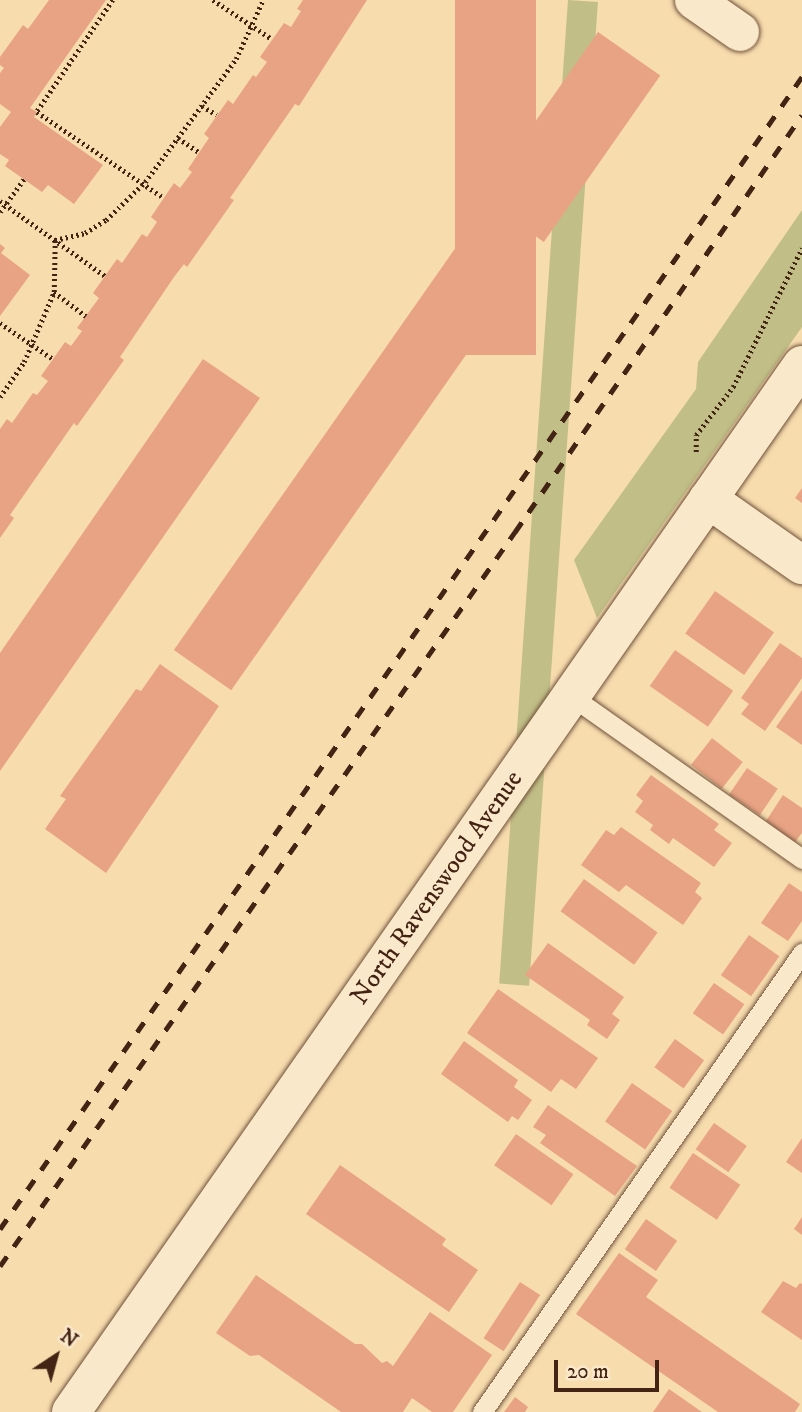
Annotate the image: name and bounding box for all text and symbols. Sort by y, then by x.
street label: North Ravenswood Avenue [344,765,530,1011]
north arrow [21,1321,91,1391]
text: N [56,1325,82,1352]
scale bar [557,1346,662,1390]
text: 20 m [567,1359,609,1385]

